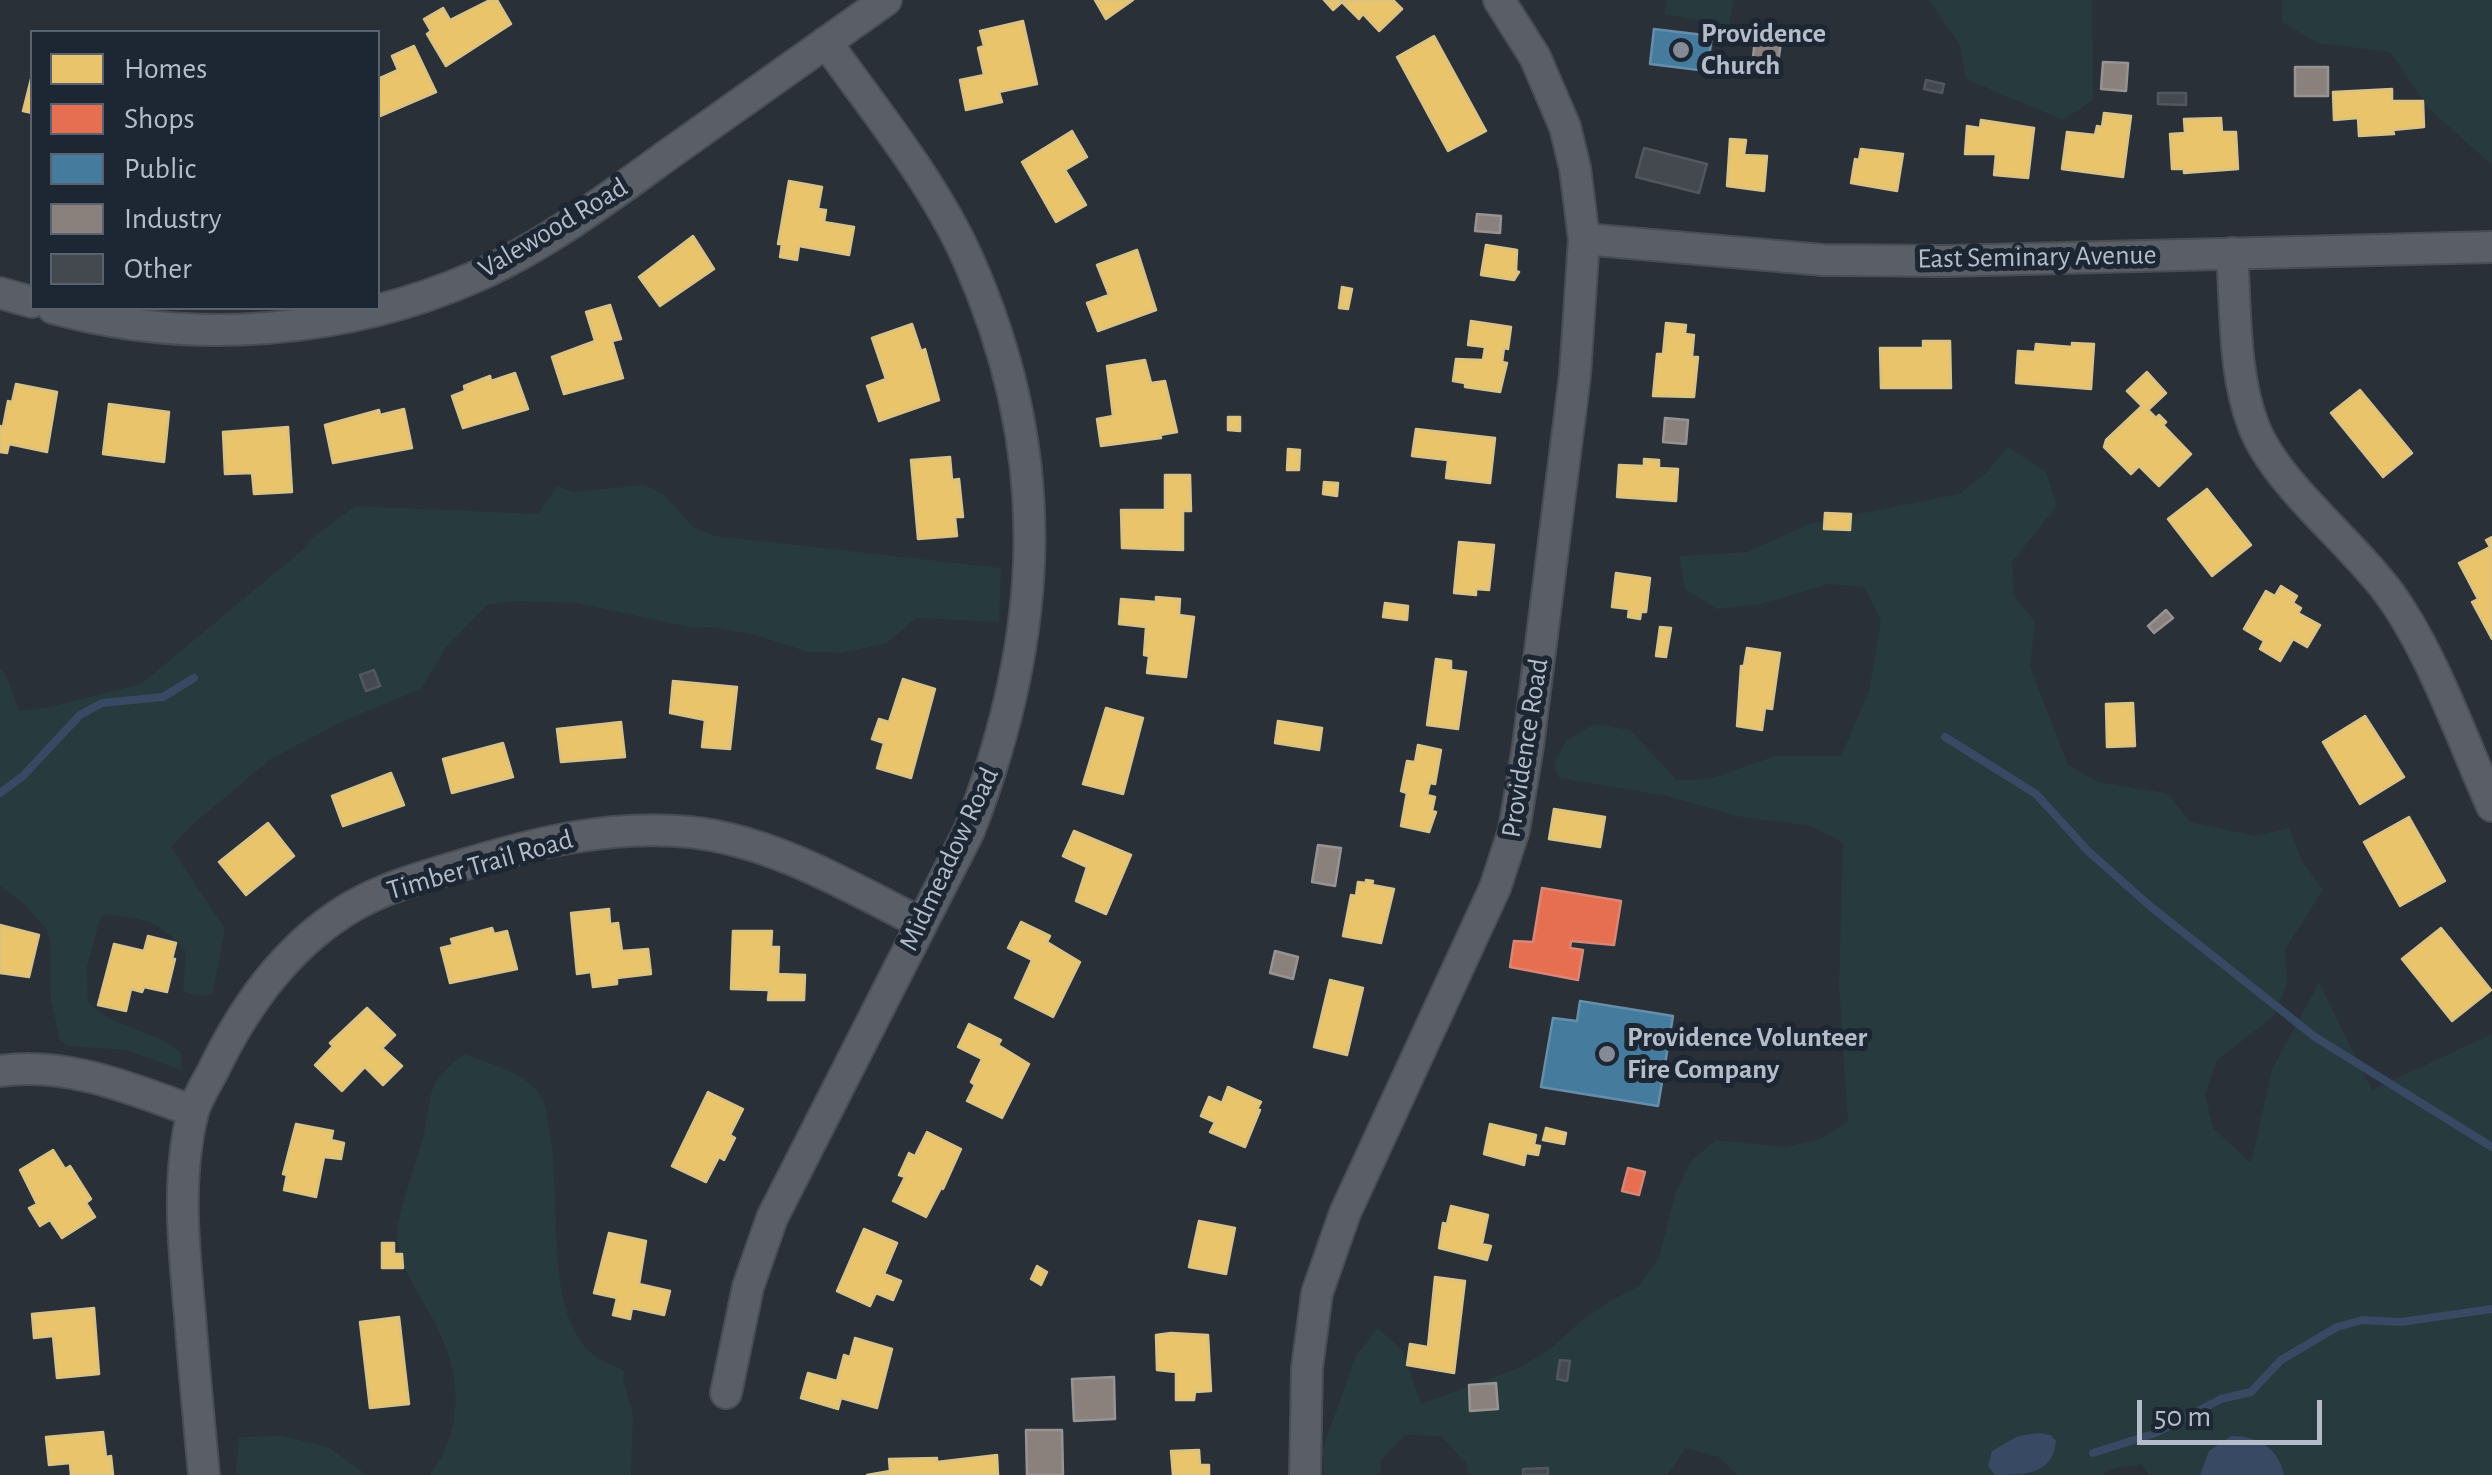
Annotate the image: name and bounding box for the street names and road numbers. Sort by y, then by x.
street label: Valewood Road [472,170,634,286]
street label: East Seminary Avenue [1917,238,2157,276]
street label: Providence Road [1494,656,1556,840]
street label: Midmeadow Road [892,762,1006,956]
street label: Timber Trail Road [383,822,577,908]

